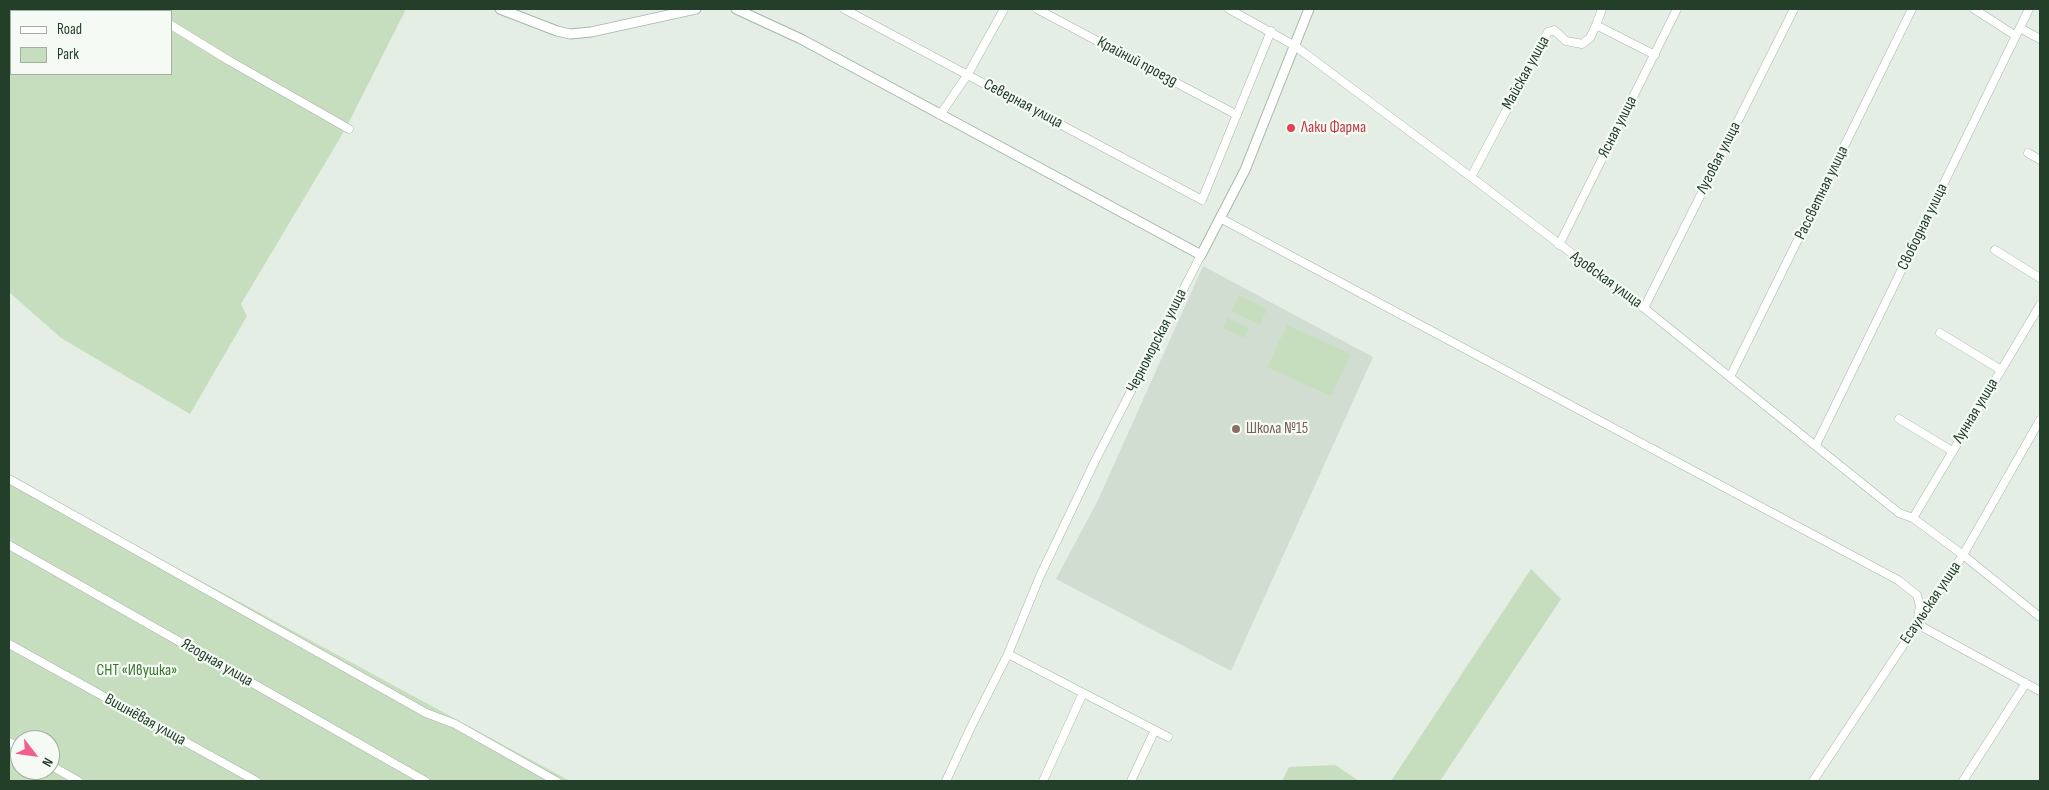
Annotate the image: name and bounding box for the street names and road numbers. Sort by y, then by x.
street label: Крайний проезд [1094,33,1180,91]
street label: Майская улица [1498,33,1554,113]
street label: Северная улица [980,75,1066,133]
street label: Ясная улица [1594,93,1642,161]
street label: Луговая улица [1693,119,1745,197]
street label: Рассветная улица [1791,143,1853,243]
street label: Свободная улица [1894,181,1952,273]
street label: Азовская улица [1566,247,1646,313]
street label: Черноморская улица [1123,286,1191,396]
street label: Лунная улица [1949,375,2003,447]
street label: Есаульская улица [1896,558,1966,648]
street label: Ягодная улица [178,635,256,691]
street label: Вишнёвая улица [101,690,189,750]

